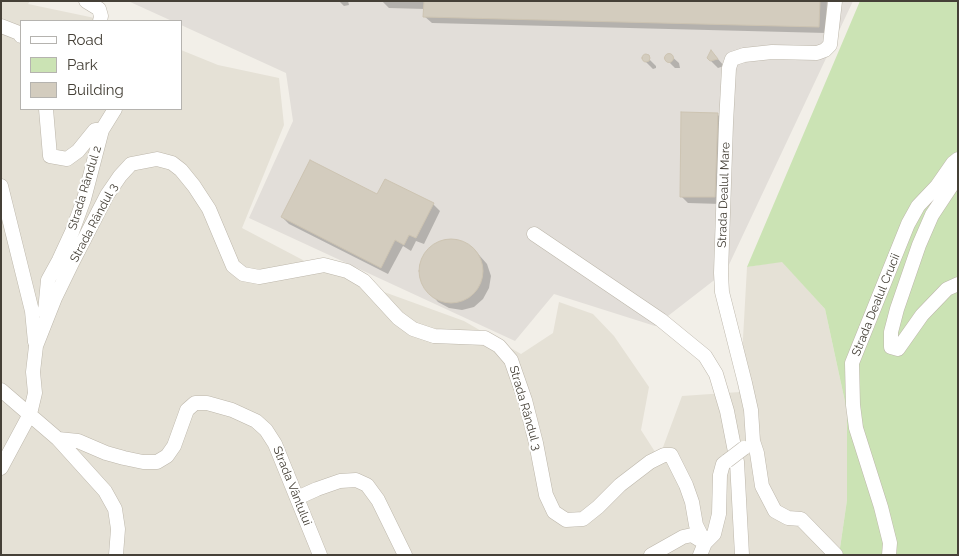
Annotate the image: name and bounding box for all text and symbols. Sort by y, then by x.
legend [20,20,182,110]
text: Road [67,31,103,49]
text: Park [67,56,98,74]
text: Building [67,81,124,99]
street label: Strada Dealul Mare [715,142,733,248]
street label: Strada Rândul 2 [65,144,105,232]
street label: Strada Rândul 3 [67,181,121,265]
street label: Strada Dealul Crucii [849,252,903,358]
street label: Strada Rândul 3 [506,364,544,452]
street label: Strada Vântului [270,444,314,528]

